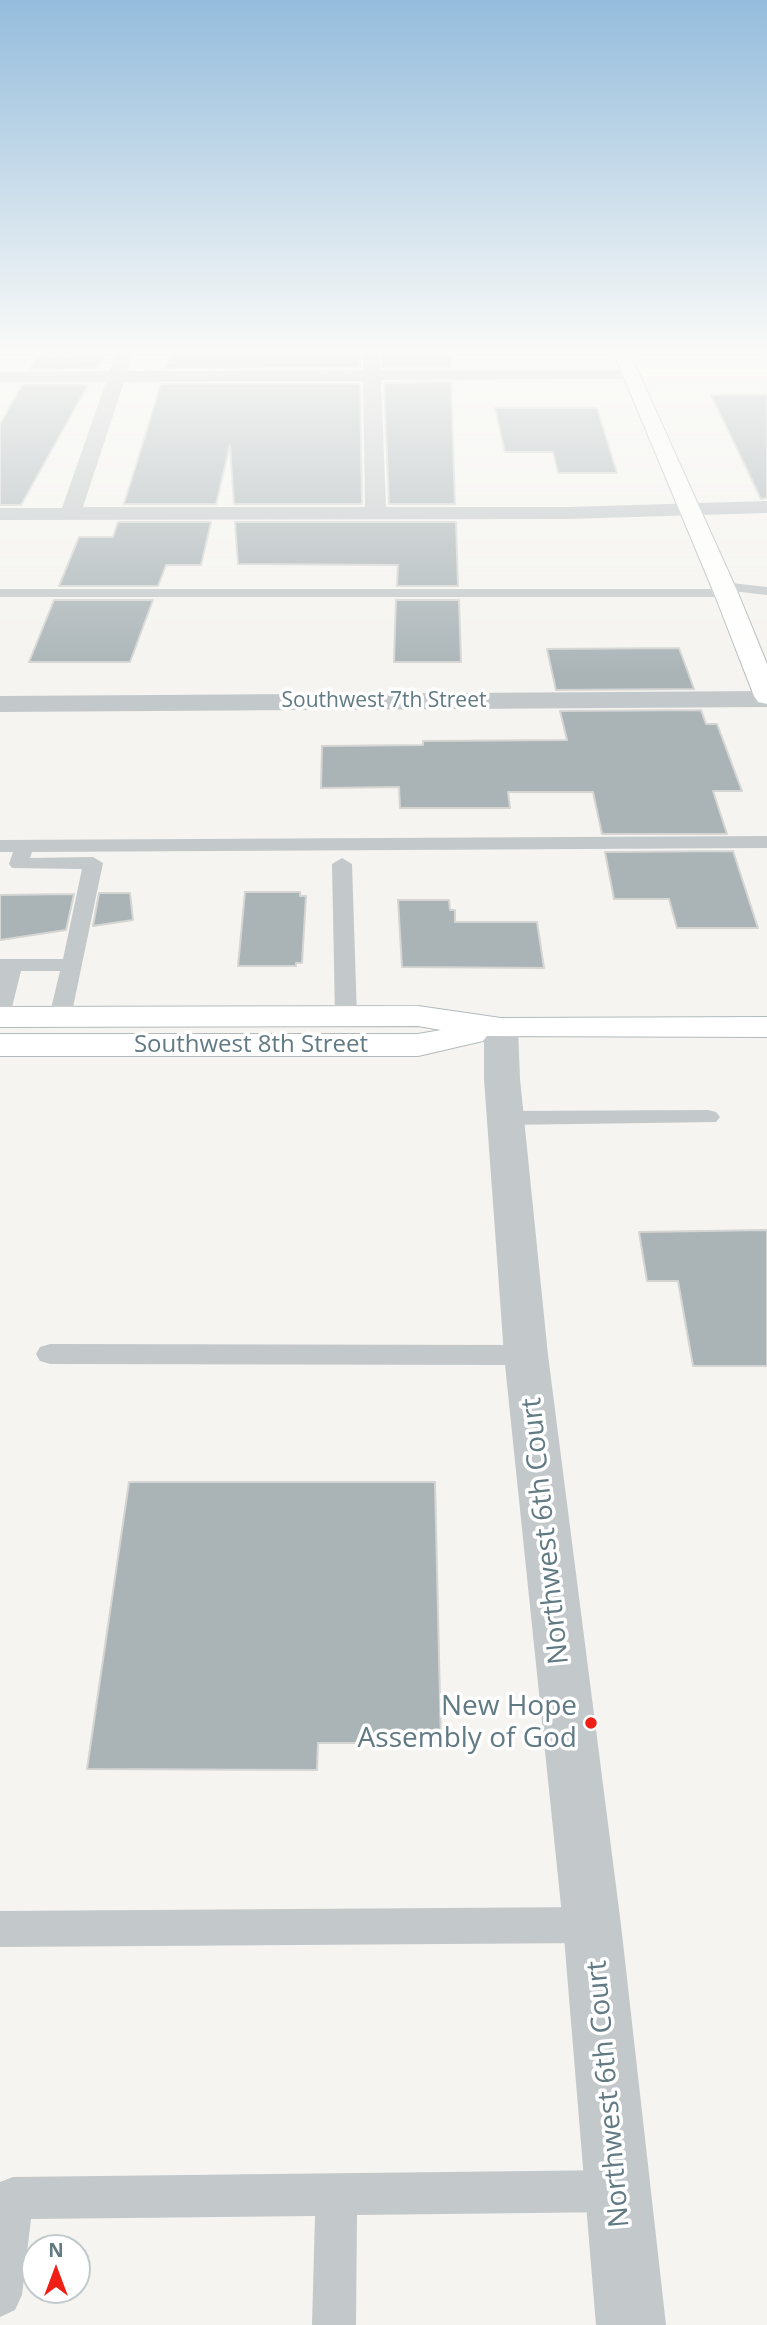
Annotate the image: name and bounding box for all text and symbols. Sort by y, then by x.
street label: Southwest 7th Street [282,688,486,714]
street label: Southwest 8th Street [134,1031,368,1059]
street label: Northwest 6th Court [515,1396,577,1666]
place label: New Hope Assembly of God [358,1690,577,1756]
marker: New Hope Assembly of God [583,1715,599,1731]
street label: Northwest 6th Court [581,1959,637,2229]
north arrow [21,2234,91,2304]
text: N [48,2237,64,2263]

